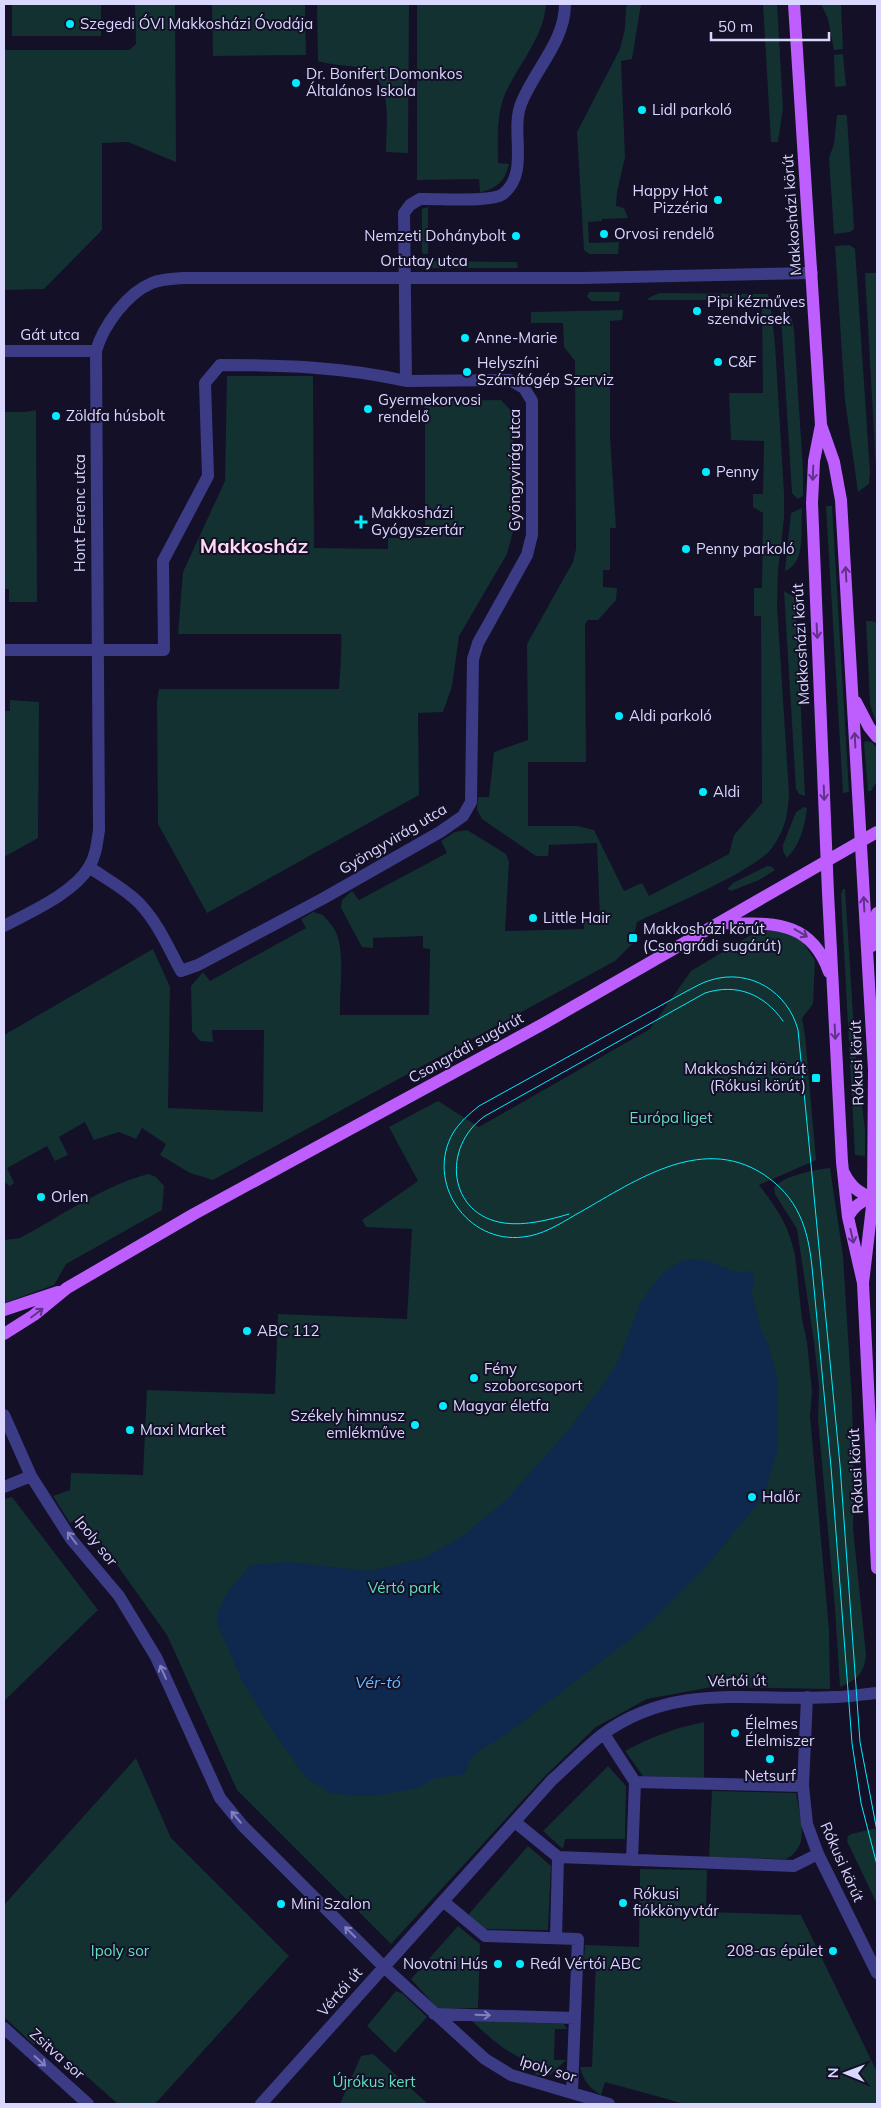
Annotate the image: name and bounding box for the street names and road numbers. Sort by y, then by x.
street label: Makkosházi körút [778,154,805,276]
street label: Ortutay utca [380,251,468,270]
street label: Gát utca [20,325,80,344]
street label: Gyöngyvirág utca [505,409,524,531]
street label: Hont Ferenc utca [70,454,89,572]
street label: Makkosházi körút [788,583,813,705]
street label: Gyöngyvirág utca [335,799,450,878]
street label: Csongrádi sugárút [405,1008,527,1087]
street label: Rókusi körút [846,1020,867,1106]
street label: Rókusi körút [844,1428,867,1514]
street label: Ipoly sor [71,1512,122,1570]
street label: Vértói út [707,1670,767,1691]
street label: Rókusi körút [816,1819,869,1905]
street label: Vértói út [313,1963,366,2020]
street label: Zsitva sor [26,2024,89,2084]
street label: Ipoly sor [517,2051,579,2086]

